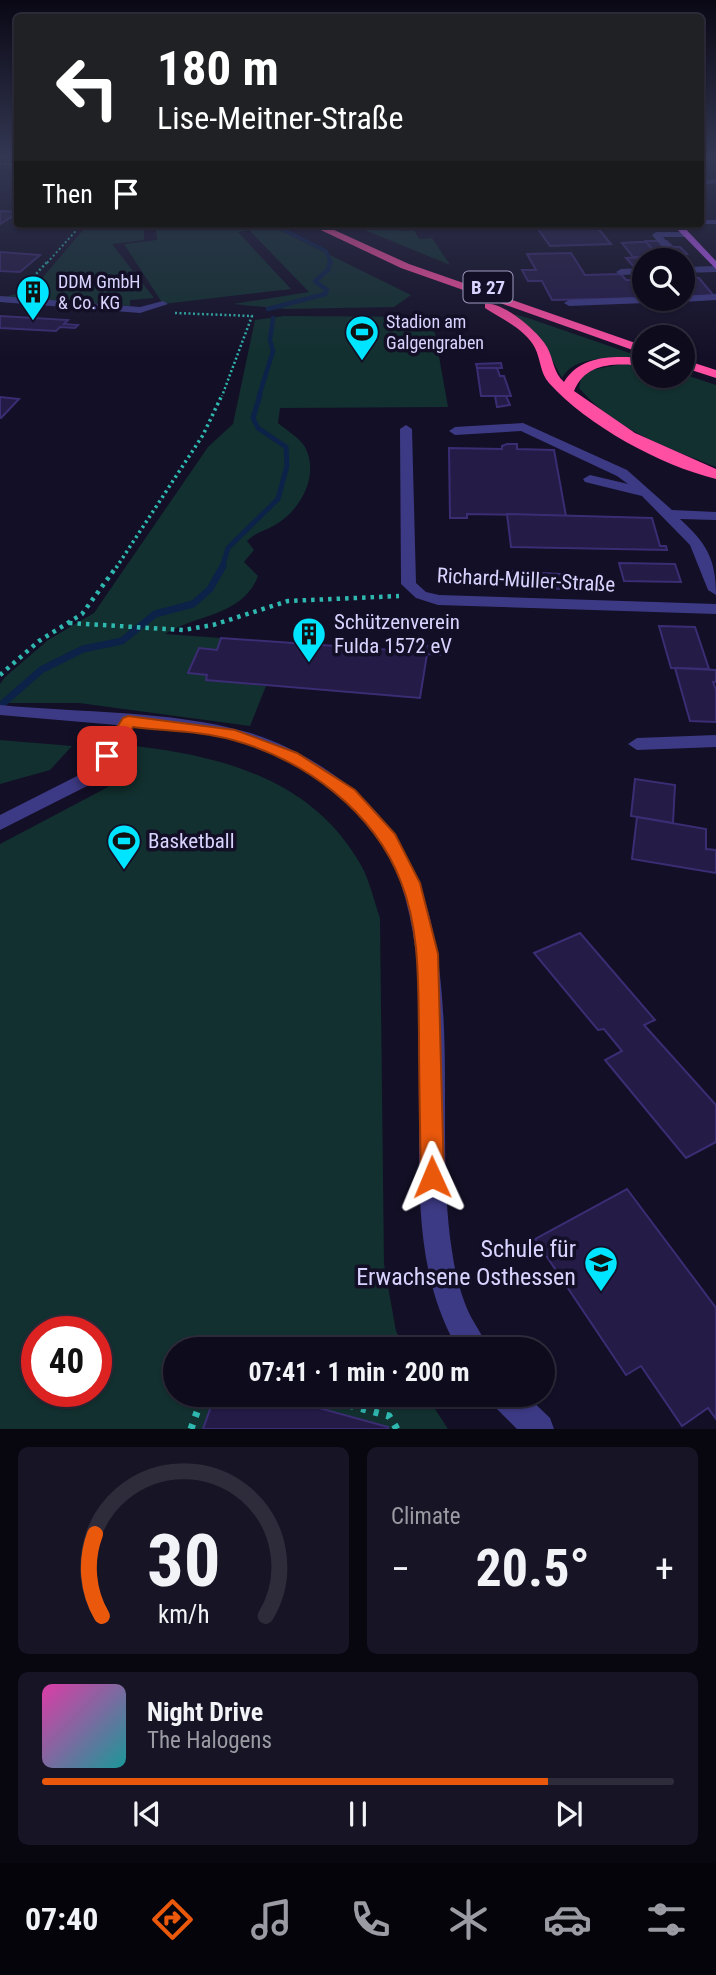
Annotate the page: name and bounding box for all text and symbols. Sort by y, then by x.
text: 180 m [157,40,279,97]
icon: left [42,42,133,133]
text: Lise-Meitner-Straße [157,99,403,137]
icon: arrive [107,175,145,213]
text: Then [42,179,93,209]
map controls [632,248,695,388]
button: search [632,248,695,311]
place label: DDM GmbH & Co. KG [58,271,141,313]
road number: B 27 [463,272,512,302]
building icon: DDM GmbH & Co. KG [14,273,52,322]
place label: Stadion am Galgengraben [386,311,484,353]
sports icon: Stadion am Galgengraben [343,313,381,362]
button: layers [632,325,695,388]
street label: Richard-Müller-Straße [436,563,616,597]
place label: Schützenverein Fulda 1572 eV [334,610,460,658]
building icon: Schützenverein Fulda 1572 eV [290,615,328,664]
pin [77,726,137,786]
icon: arrive [88,737,126,775]
sports icon: Basketball [105,822,143,871]
place label: Basketball [148,829,234,853]
position arrow [395,1140,469,1214]
place label: Schule für Erwachsene Osthessen [356,1235,576,1291]
school or university icon: Schule für Erwachsene Osthessen [582,1244,620,1293]
speed limit sign: 40 [21,1316,112,1407]
text: 07:41 · 1 min · 200 m [249,1357,469,1387]
text: Climate [391,1503,461,1530]
text: 30 [147,1519,220,1605]
text: 20.5° [475,1538,590,1599]
text: − [391,1547,410,1591]
text: + [655,1547,674,1591]
text: km/h [158,1600,209,1629]
text: Night Drive [147,1697,263,1727]
text: The Halogens [147,1727,272,1754]
icon: previous [128,1795,166,1833]
icon: pause [339,1795,377,1833]
icon: next [550,1795,588,1833]
icon: directions [148,1895,197,1944]
icon: music [247,1895,296,1944]
icon: phone [346,1895,395,1944]
icon: climate [444,1895,493,1944]
icon: car [543,1895,592,1944]
icon: filters [642,1895,691,1944]
text: 07:40 [25,1900,98,1938]

